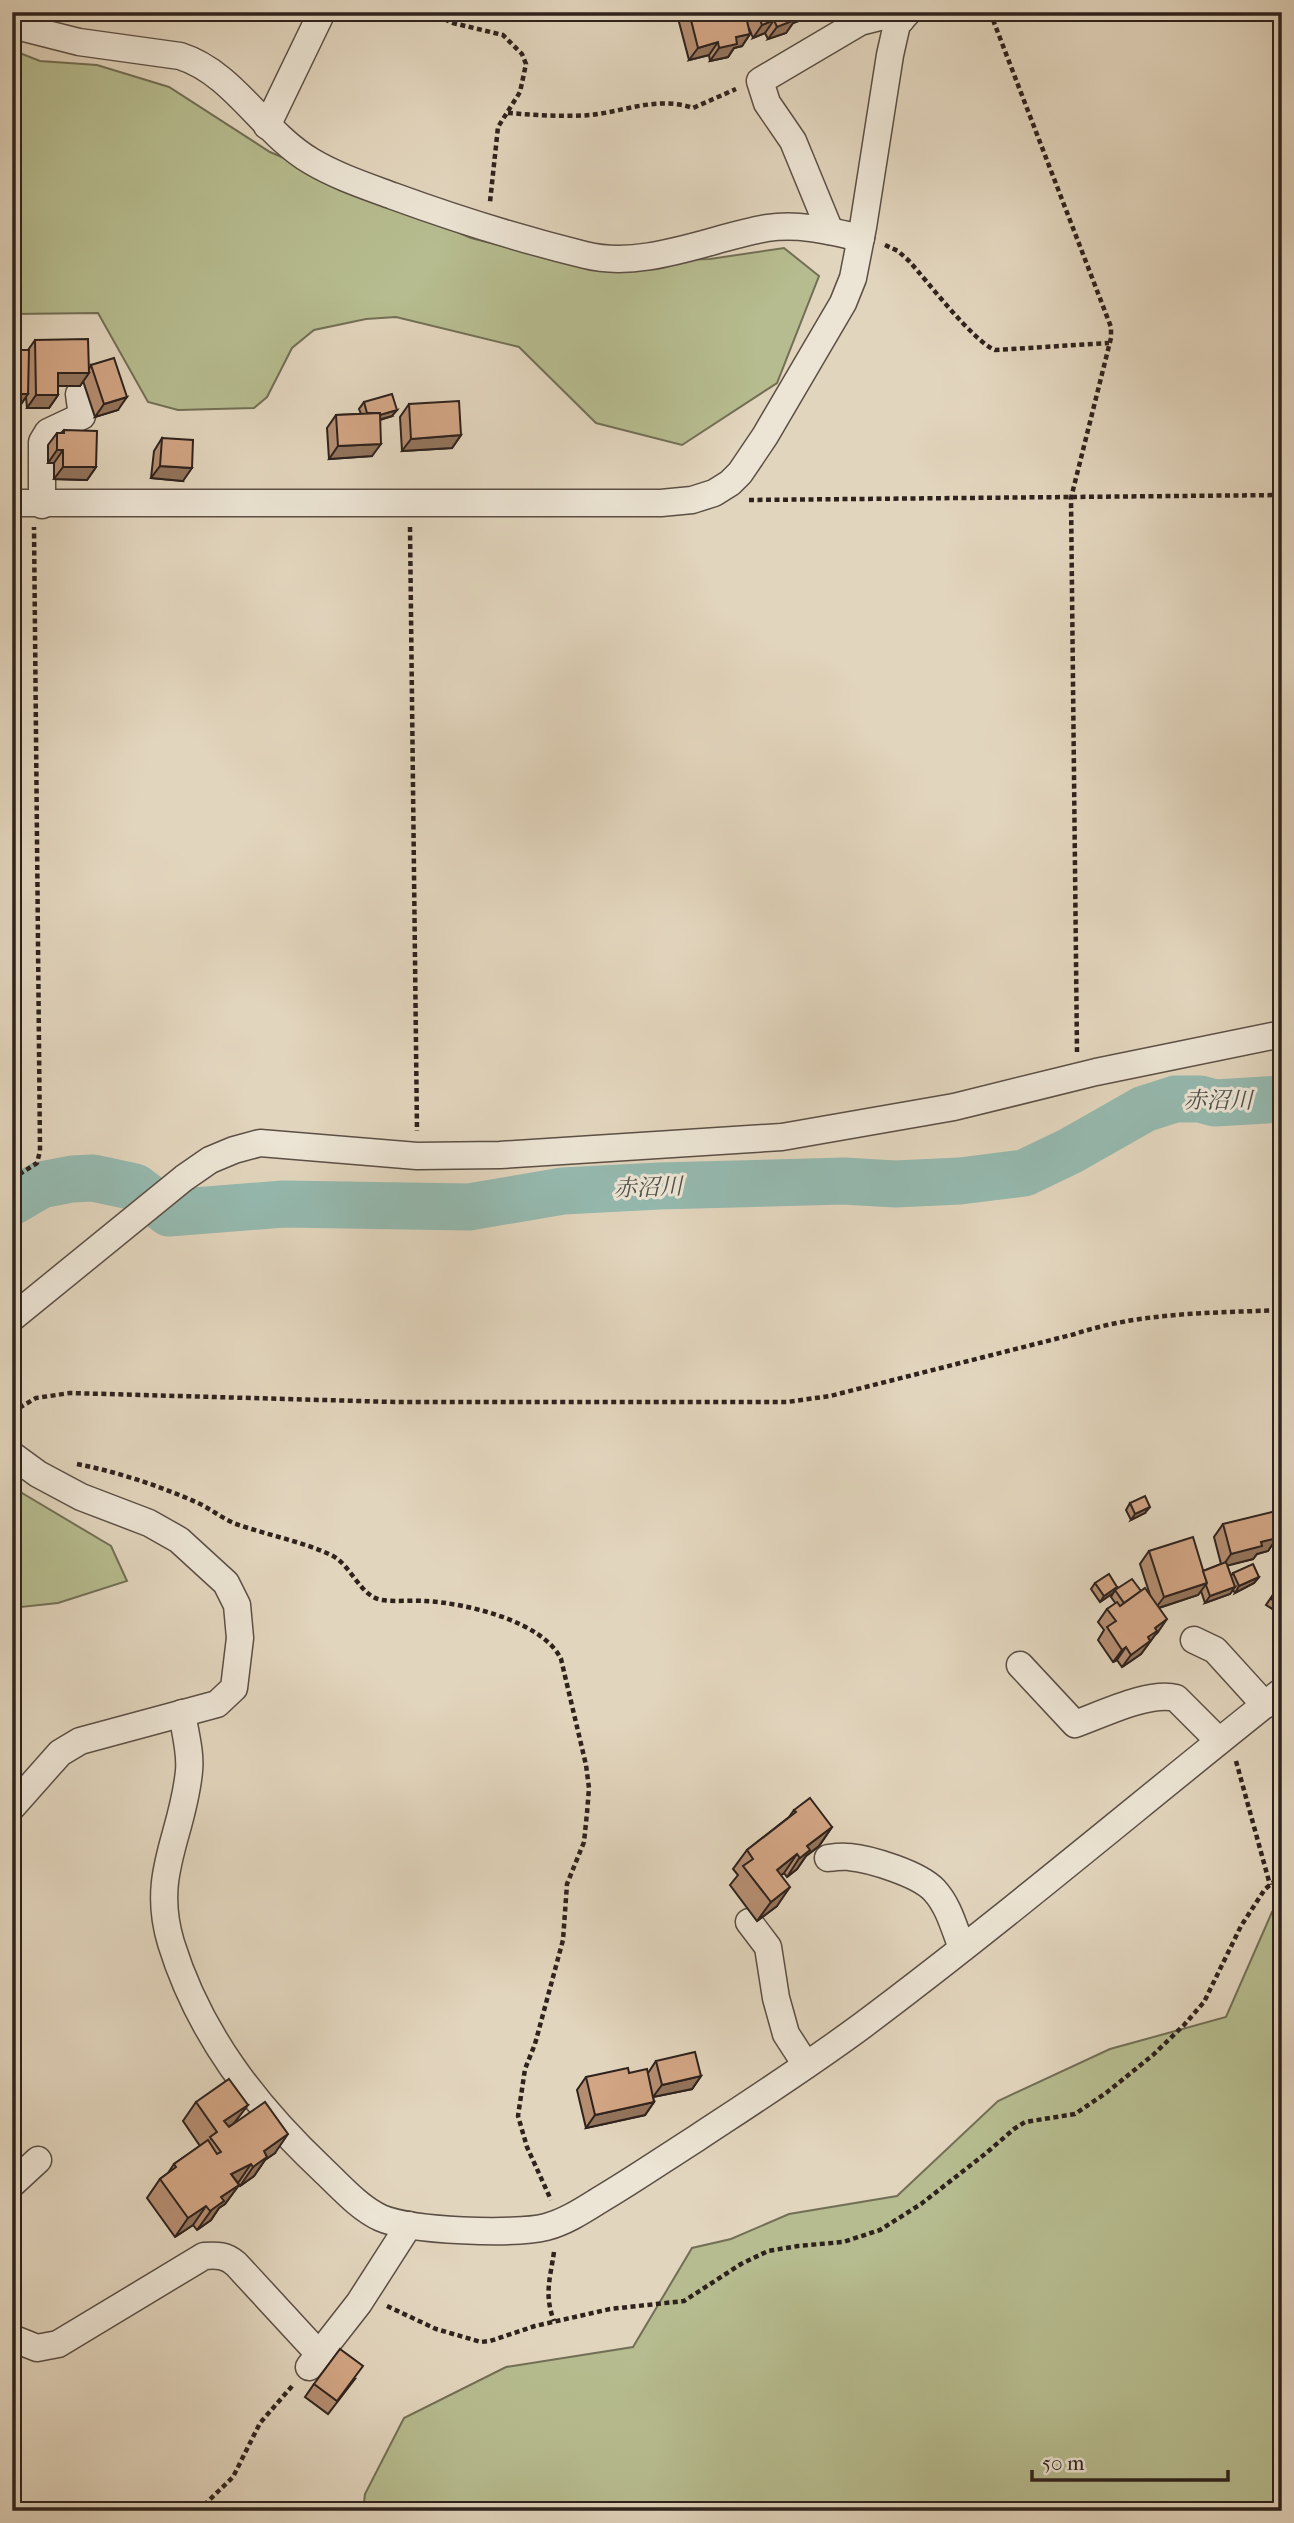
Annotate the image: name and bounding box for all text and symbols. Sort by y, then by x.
water label: 赤沼川 [1184,1087,1256,1114]
water label: 赤沼川 [613,1173,686,1202]
scale bar [1032,2439,1228,2483]
text: 50 m [1042,2451,1085,2475]

